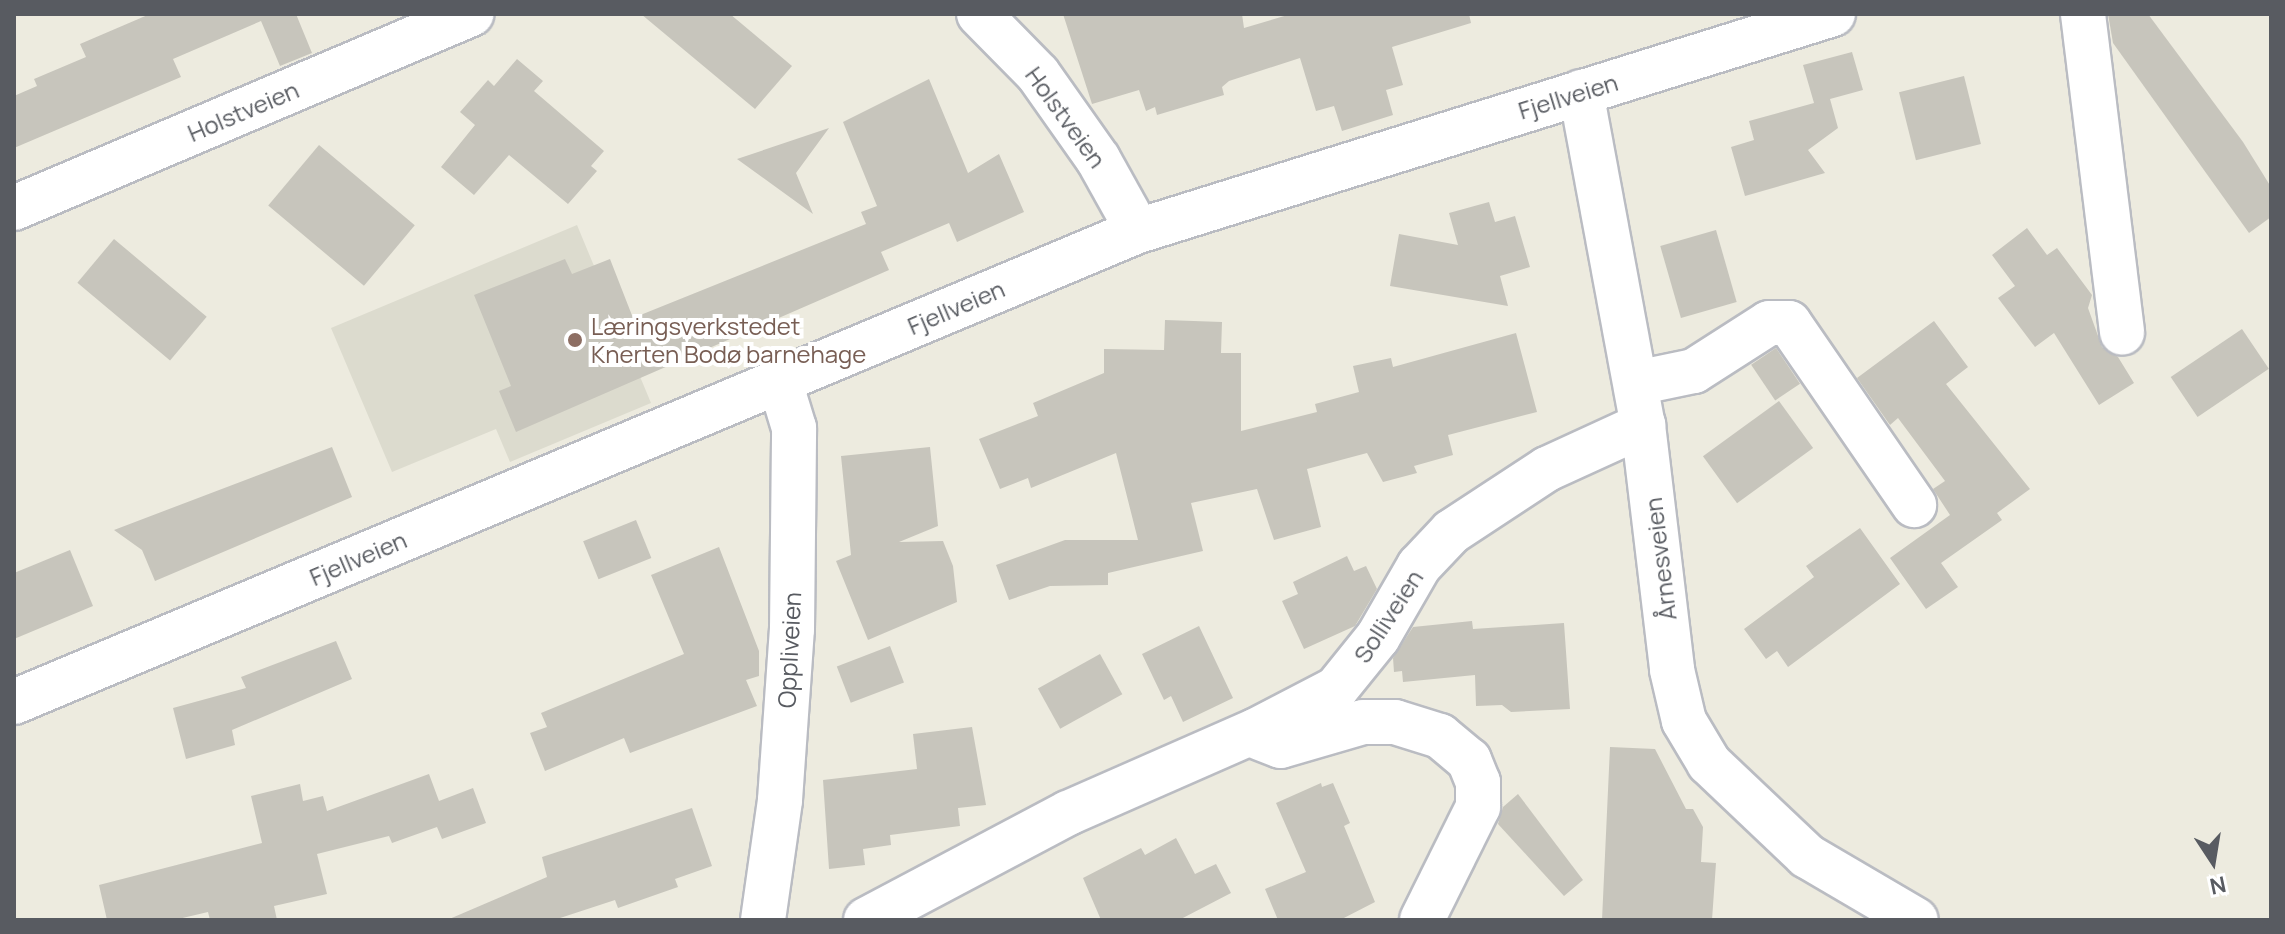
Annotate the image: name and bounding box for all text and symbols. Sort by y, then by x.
street label: Holstveien [1020,61,1112,173]
street label: Fjellveien [1515,67,1621,125]
street label: Holstveien [183,75,303,147]
street label: Fjellveien [903,274,1009,340]
place label: Læringsverkstedet Knerten Bodø barnehage [591,312,866,368]
marker: Læringsverkstedet Knerten Bodø barnehage [566,331,584,349]
street label: Årnesveien [1638,496,1682,622]
street label: Fjellveien [305,525,411,591]
street label: Solliveien [1347,564,1429,668]
street label: Oppliveien [772,591,806,709]
north arrow [2173,822,2253,902]
text: N [2207,869,2229,902]

